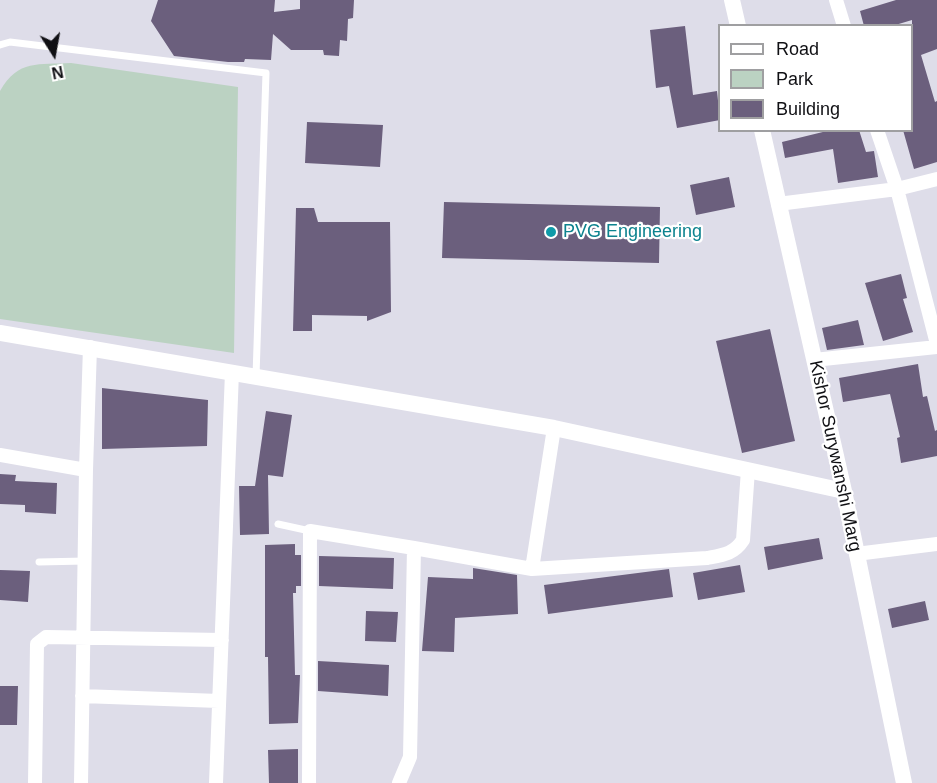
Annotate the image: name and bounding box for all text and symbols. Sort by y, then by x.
north arrow [24,24,84,84]
legend [718,24,913,132]
text: Road [776,39,819,59]
text: N [50,63,65,82]
text: Park [776,69,813,89]
text: Building [776,99,840,119]
place label: PVG Engineering [563,221,702,243]
marker: PVG Engineering [544,225,558,239]
street label: Kishor Surywanshi Marg [804,358,866,554]

